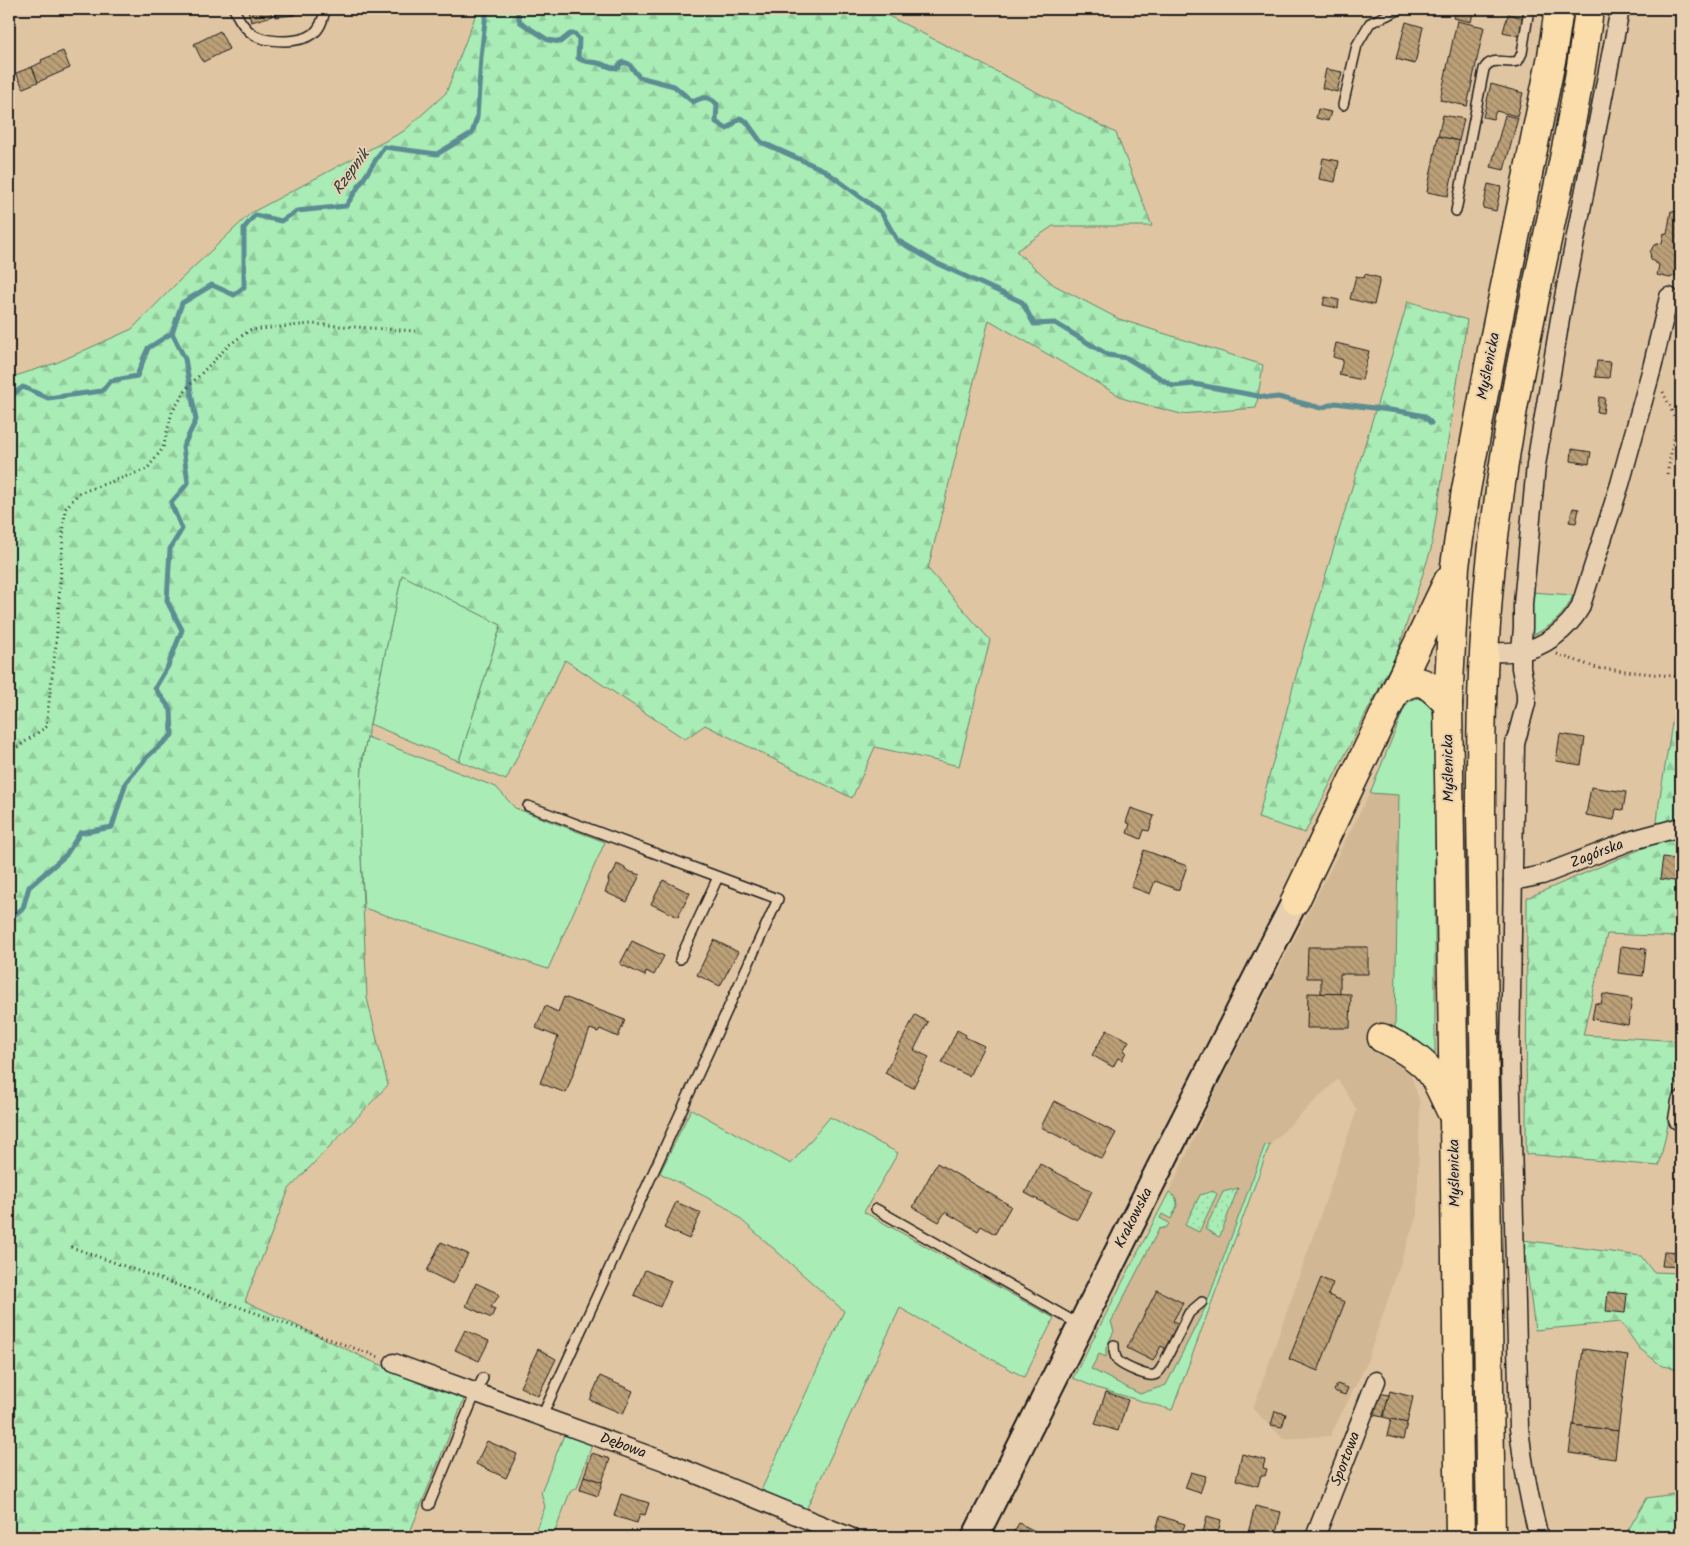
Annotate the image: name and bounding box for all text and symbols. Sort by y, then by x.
water label: Rzepnik [326,142,378,200]
street label: Myślenicka [1471,330,1507,402]
street label: Myślenicka [1436,734,1462,802]
street label: Zagórska [1567,833,1627,875]
street label: Myślenicka [1442,1139,1468,1207]
street label: Krakowska [1108,1183,1160,1253]
street label: Dębowa [596,1427,650,1465]
street label: Sportowa [1325,1428,1367,1490]

